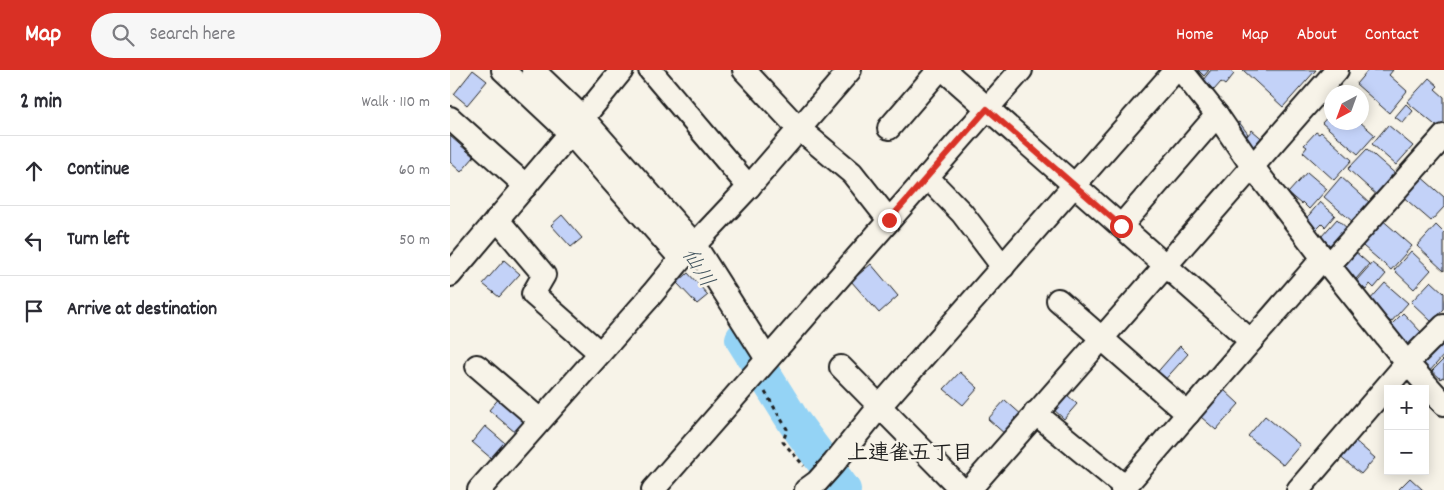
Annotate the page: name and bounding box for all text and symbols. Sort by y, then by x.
search box [91,13,441,58]
text: Map [25,18,61,52]
icon: search [109,21,137,49]
text: Search here [149,22,235,49]
text: Home [1176,23,1213,48]
text: Map [1241,23,1269,48]
text: About [1297,23,1337,48]
text: Contact [1365,23,1419,48]
north arrow [1324,85,1369,130]
text: 2 min [20,88,62,118]
text: Walk · 110 m [362,91,430,114]
icon: ahead [20,157,48,185]
text: Continue [67,157,129,184]
text: 60 m [399,159,430,182]
route end [878,209,901,232]
route start [1110,215,1133,238]
icon: left [20,227,48,255]
text: Turn left [67,227,130,254]
text: 50 m [399,229,430,252]
water label: 仙川 [673,243,720,294]
icon: arrive [20,297,48,325]
text: Arrive at destination [67,297,217,324]
map controls [1384,385,1429,475]
button: + [1384,385,1429,430]
button: − [1384,430,1429,475]
district label: 上連雀五丁目 [847,440,973,470]

